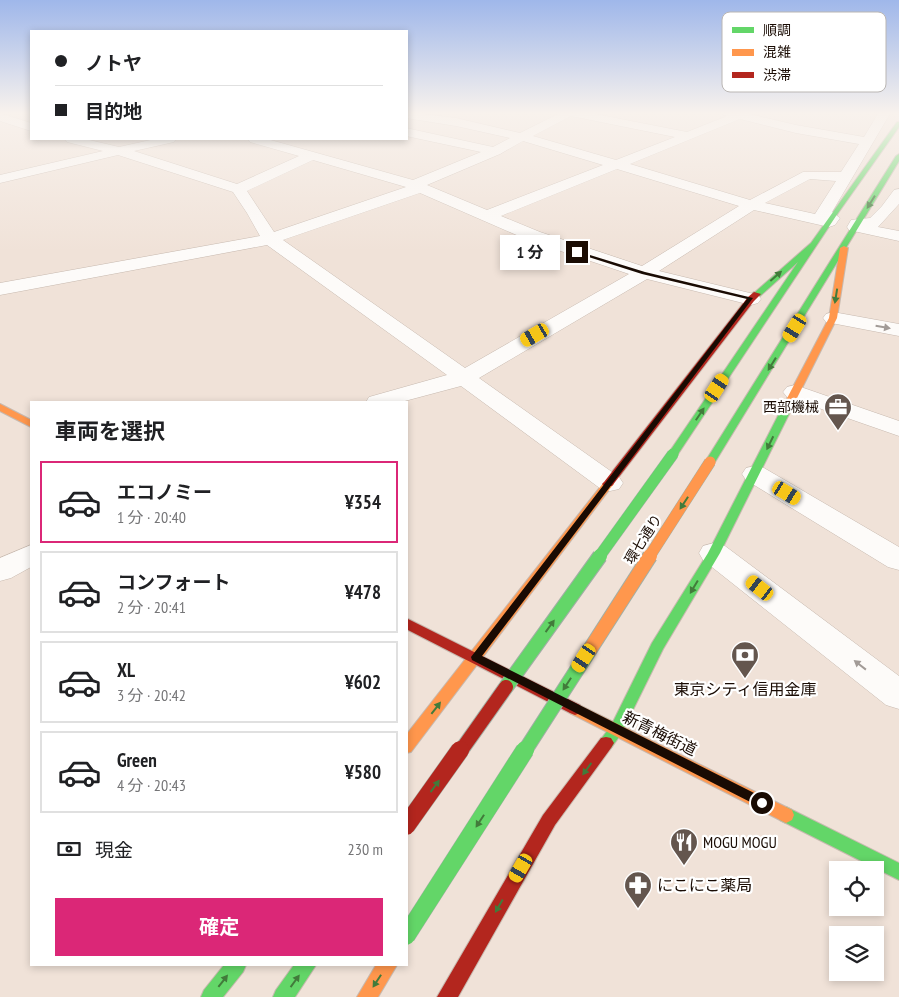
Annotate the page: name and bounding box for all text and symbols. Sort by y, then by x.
legend [722,12,886,92]
text: 順調 [763,21,791,39]
text: 混雑 [763,43,791,61]
text: ノトヤ [85,51,142,75]
text: 渋滞 [763,66,791,84]
text: 目的地 [85,99,142,123]
one-way arrow [866,195,875,208]
callout: 1 分 [500,234,560,270]
route end [566,241,588,263]
text: 1 分 [517,242,543,262]
one-way arrow [770,270,782,282]
one-way arrow [832,288,840,304]
car [780,311,809,345]
car [518,321,551,349]
one-way arrow [875,323,891,331]
one-way arrow [767,357,777,370]
car [702,371,731,405]
office icon: 西部機械 [823,392,853,431]
place label: 西部機械 [763,398,819,416]
one-way arrow [695,407,705,420]
text: 車両を選択 [55,417,165,445]
one-way arrow [766,436,774,450]
car [770,479,803,507]
icon: car [57,480,102,525]
text: エコノミー [117,480,212,504]
text: ¥354 [345,490,381,514]
one-way arrow [679,497,688,510]
text: 1 分 · 20:40 [117,507,186,527]
street label: 環七通り [620,511,666,567]
icon: car [57,570,102,615]
text: コンフォート [117,570,230,594]
car [743,573,776,603]
text: ¥478 [345,580,381,604]
one-way arrow [689,580,698,593]
text: 2 分 · 20:41 [117,597,186,617]
one-way arrow [545,619,555,632]
bank icon: 東京シティ信用金庫 [730,640,760,679]
car [569,641,598,675]
text: XL [117,658,135,682]
icon: car [57,660,102,705]
one-way arrow [854,660,867,671]
text: ¥602 [345,670,381,694]
one-way arrow [563,678,572,691]
place label: 東京シティ信用金庫 [673,679,817,699]
text: 3 分 · 20:42 [117,685,186,705]
one-way arrow [431,702,442,715]
street label: 新青梅街道 [620,706,700,760]
text: Green [117,748,157,772]
icon: car [57,750,102,795]
text: ¥580 [345,760,381,784]
one-way arrow [582,762,592,776]
text: 4 分 · 20:43 [117,775,186,795]
one-way arrow [430,779,440,793]
route start [751,792,773,814]
one-way arrow [475,814,484,828]
restaurant icon: MOGU MOGU [669,827,699,866]
place label: MOGU MOGU [703,832,777,852]
icon: cash [55,835,83,863]
text: 現金 [95,838,133,862]
text: 230 m [348,839,383,859]
car [507,851,534,885]
map controls [829,861,884,981]
button: locate [829,861,884,916]
pharmacy icon: にこにこ薬局 [623,870,653,909]
place label: にこにこ薬局 [657,875,752,895]
button: 確定 [55,898,383,956]
one-way arrow [495,899,504,912]
button: layers [829,926,884,981]
one-way arrow [218,974,228,988]
one-way arrow [290,974,300,988]
one-way arrow [372,974,382,988]

